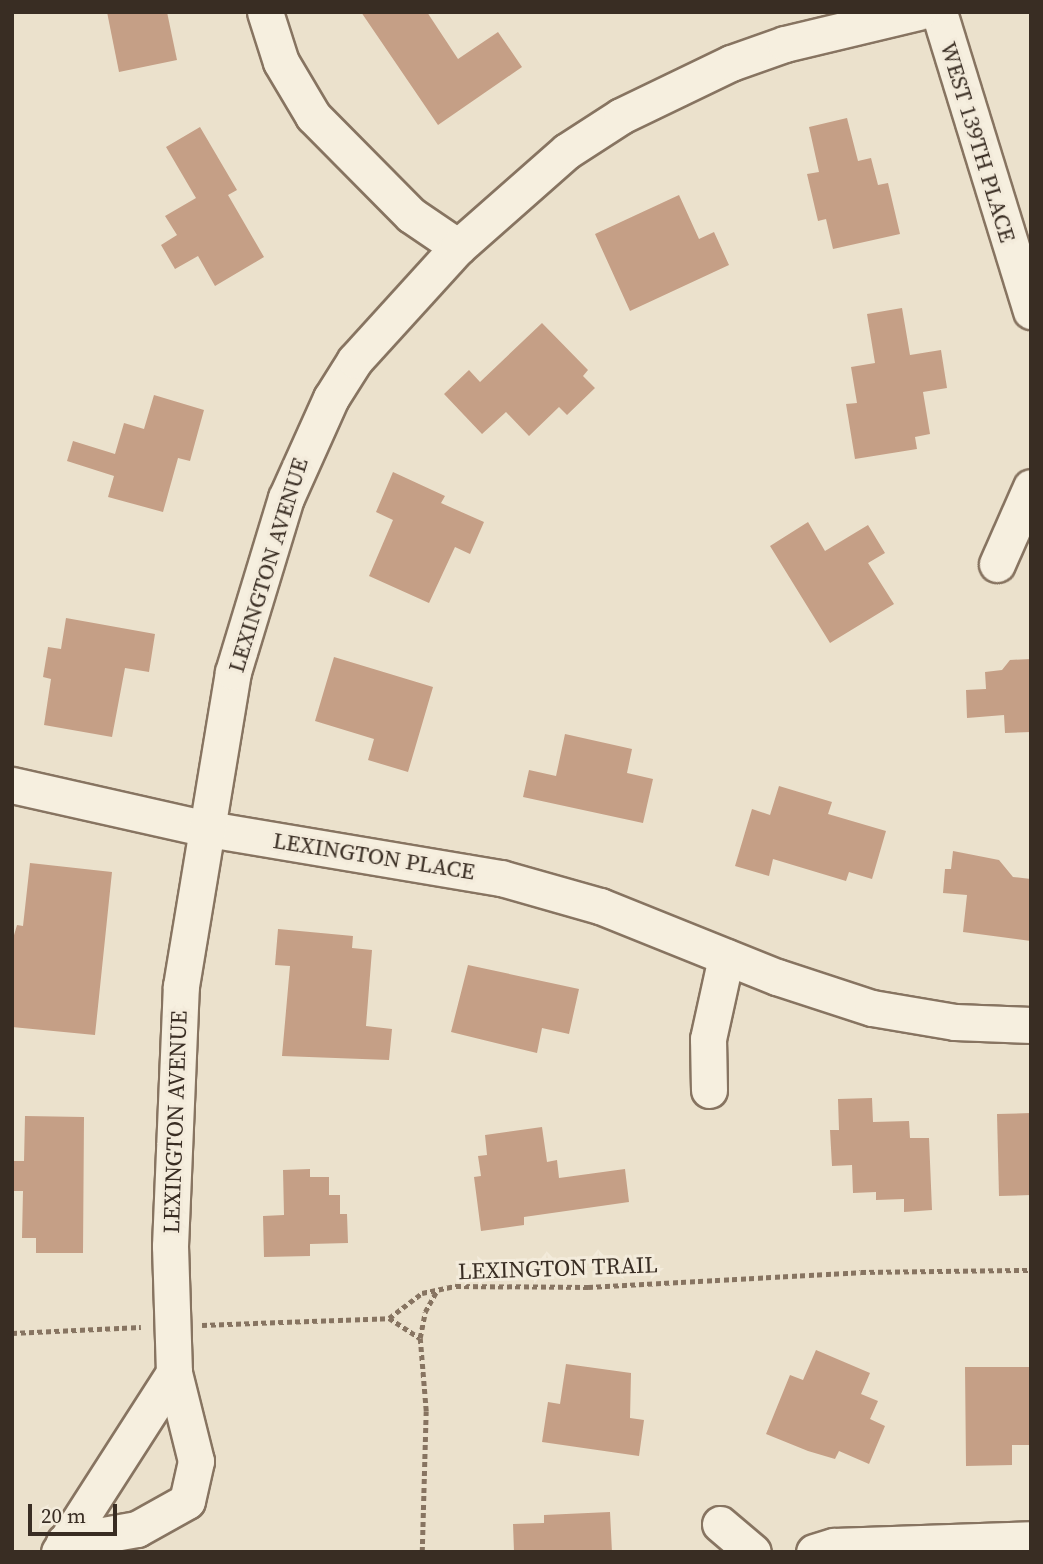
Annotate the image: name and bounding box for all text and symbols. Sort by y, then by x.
street label: WEST 139TH PLACE [934,38,1022,246]
street label: LEXINGTON AVENUE [222,454,314,676]
street label: LEXINGTON PLACE [271,826,477,886]
street label: LEXINGTON AVENUE [157,1010,193,1234]
street label: LEXINGTON TRAIL [457,1251,659,1285]
scale bar [32,1490,121,1534]
text: 20 m [41,1501,86,1530]

